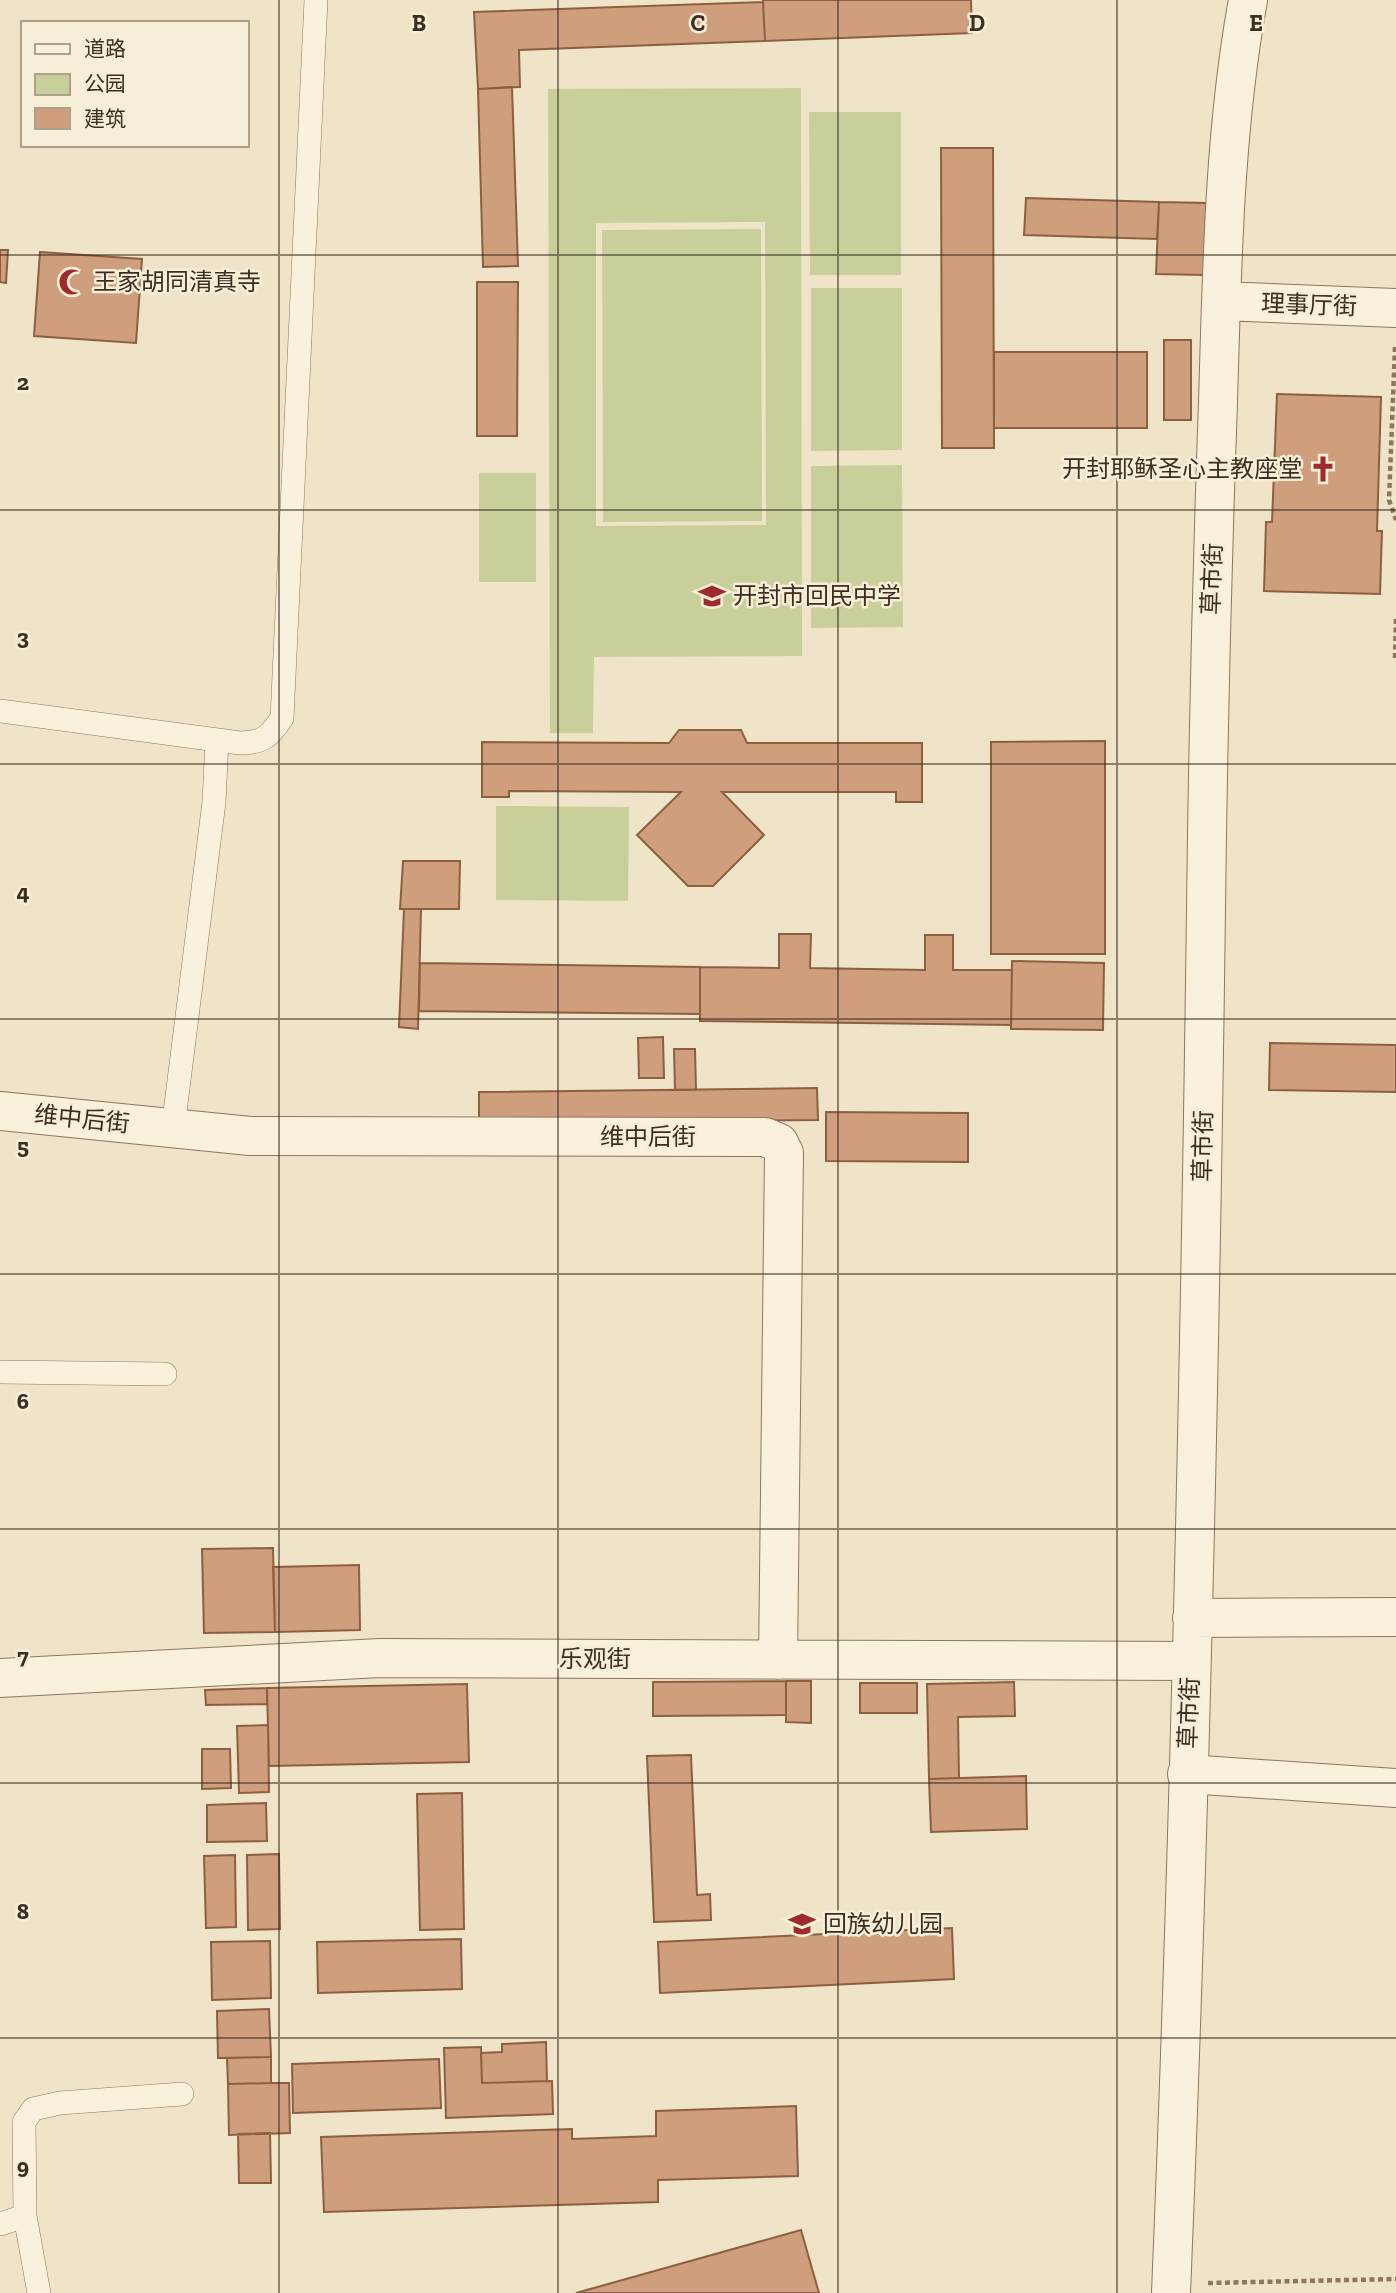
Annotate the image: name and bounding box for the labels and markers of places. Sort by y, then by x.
mosque icon: 王家胡同清真寺 [57,267,87,297]
place label: 王家胡同清真寺 [93,267,261,296]
place label: 开封耶稣圣心主教座堂 [1062,454,1302,483]
church icon: 开封耶稣圣心主教座堂 [1308,454,1338,484]
school or university icon: 开封市回民中学 [697,581,727,611]
place label: 开封市回民中学 [733,581,901,610]
school or university icon: 回族幼儿园 [787,1909,817,1939]
place label: 回族幼儿园 [823,1909,943,1938]

